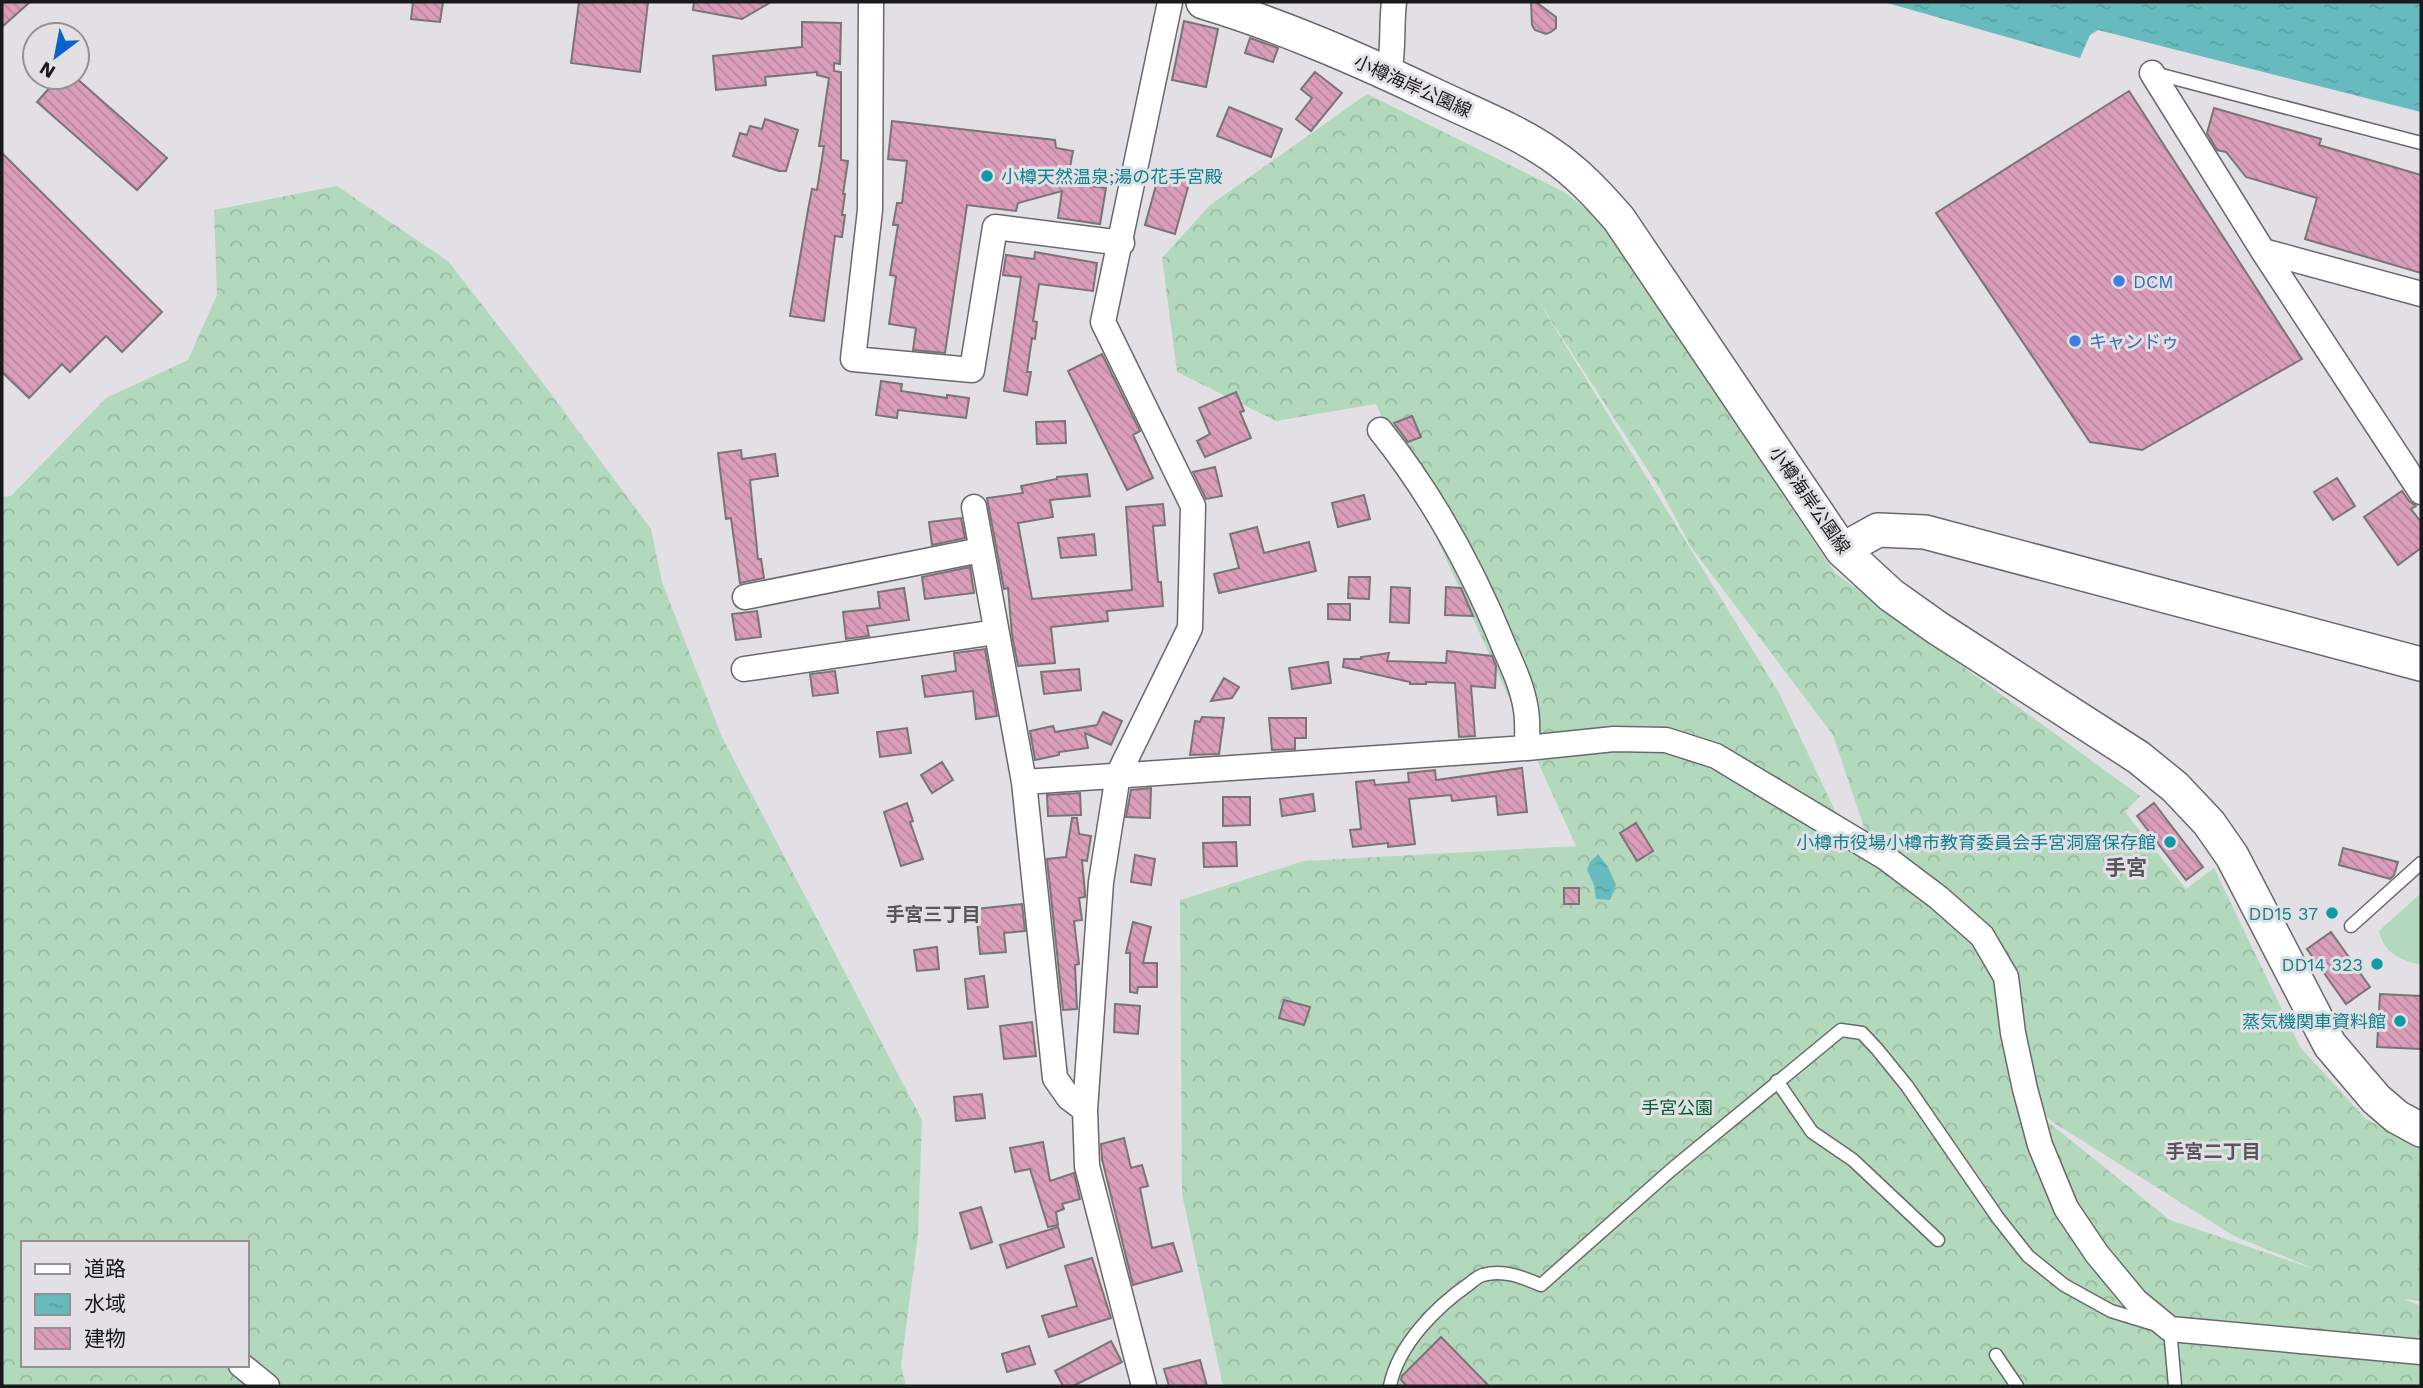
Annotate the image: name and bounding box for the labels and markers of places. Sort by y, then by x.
place label: 小樽天然温泉;湯の花手宮殿 [1001,166,1222,187]
marker: 小樽天然温泉;湯の花手宮殿 [979,168,995,184]
place label: DCM [2133,271,2174,292]
marker: DCM [2111,273,2127,289]
place label: キャンドゥ [2089,331,2179,352]
marker: キャンドゥ [2067,333,2083,349]
place label: 小樽市役場小樽市教育委員会手宮洞窟保存館 [1796,832,2156,853]
marker: 小樽市役場小樽市教育委員会手宮洞窟保存館 [2162,834,2178,850]
place label: DD15 37 [2249,903,2318,924]
marker: DD15 37 [2324,905,2340,921]
place label: DD14 323 [2281,954,2363,975]
marker: DD14 323 [2369,956,2385,972]
place label: 蒸気機関車資料館 [2242,1011,2386,1032]
marker: 蒸気機関車資料館 [2392,1013,2408,1029]

